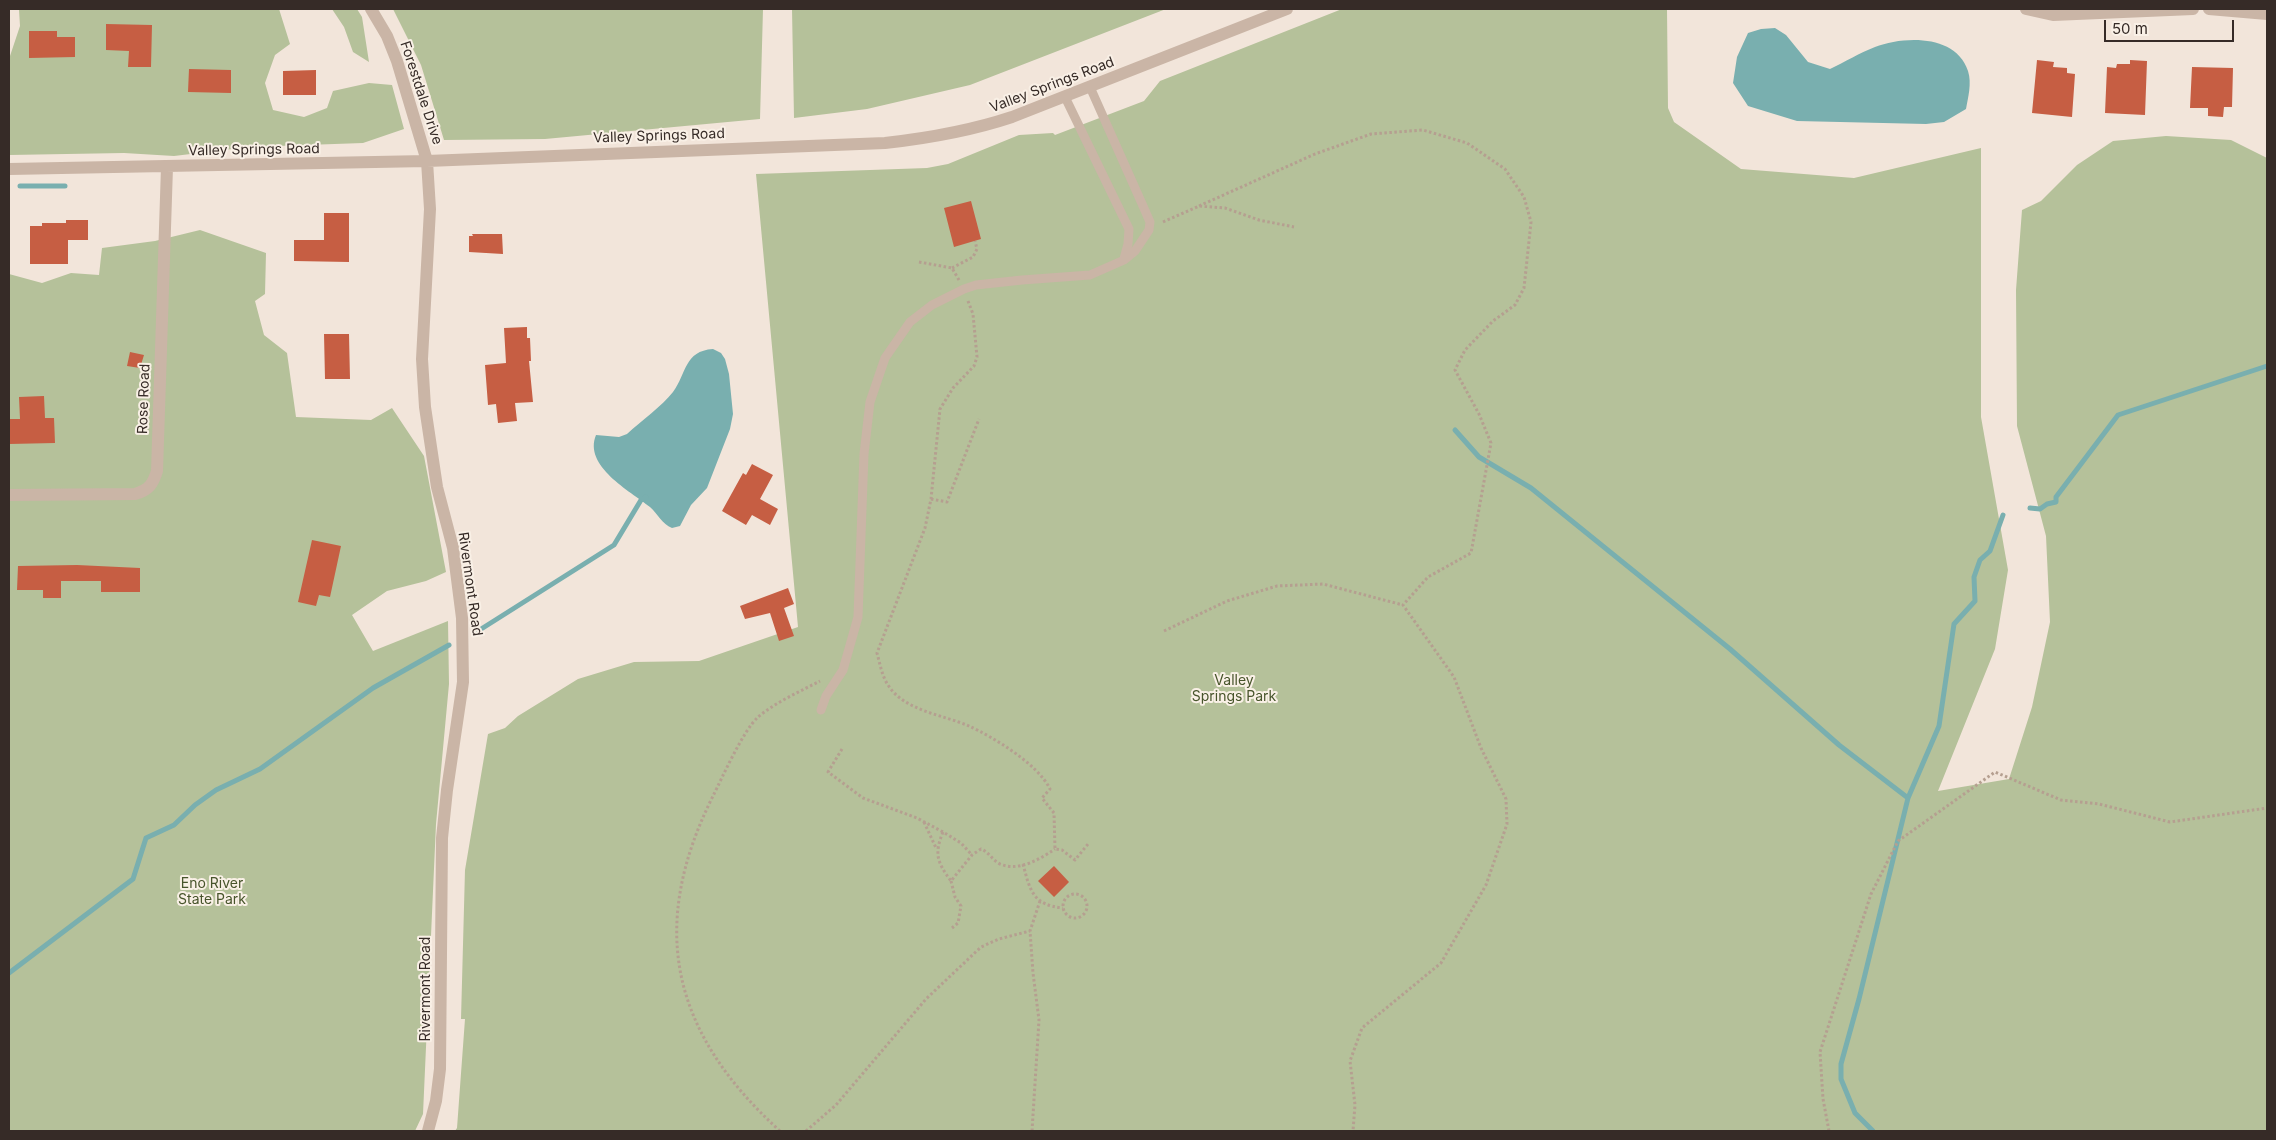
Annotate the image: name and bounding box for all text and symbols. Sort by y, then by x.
scale bar [2106,10,2236,42]
text: 50 m [2112,19,2148,38]
street label: Forestdale Drive [396,39,446,147]
street label: Valley Springs Road [988,54,1116,116]
street label: Valley Springs Road [593,125,725,147]
street label: Valley Springs Road [188,140,320,160]
street label: Rose Road [134,363,154,435]
street label: Rivermont Road [454,531,486,637]
park label: Valley Springs Park [1192,673,1276,706]
park label: Eno River State Park [178,876,246,909]
street label: Rivermont Road [418,937,434,1041]

